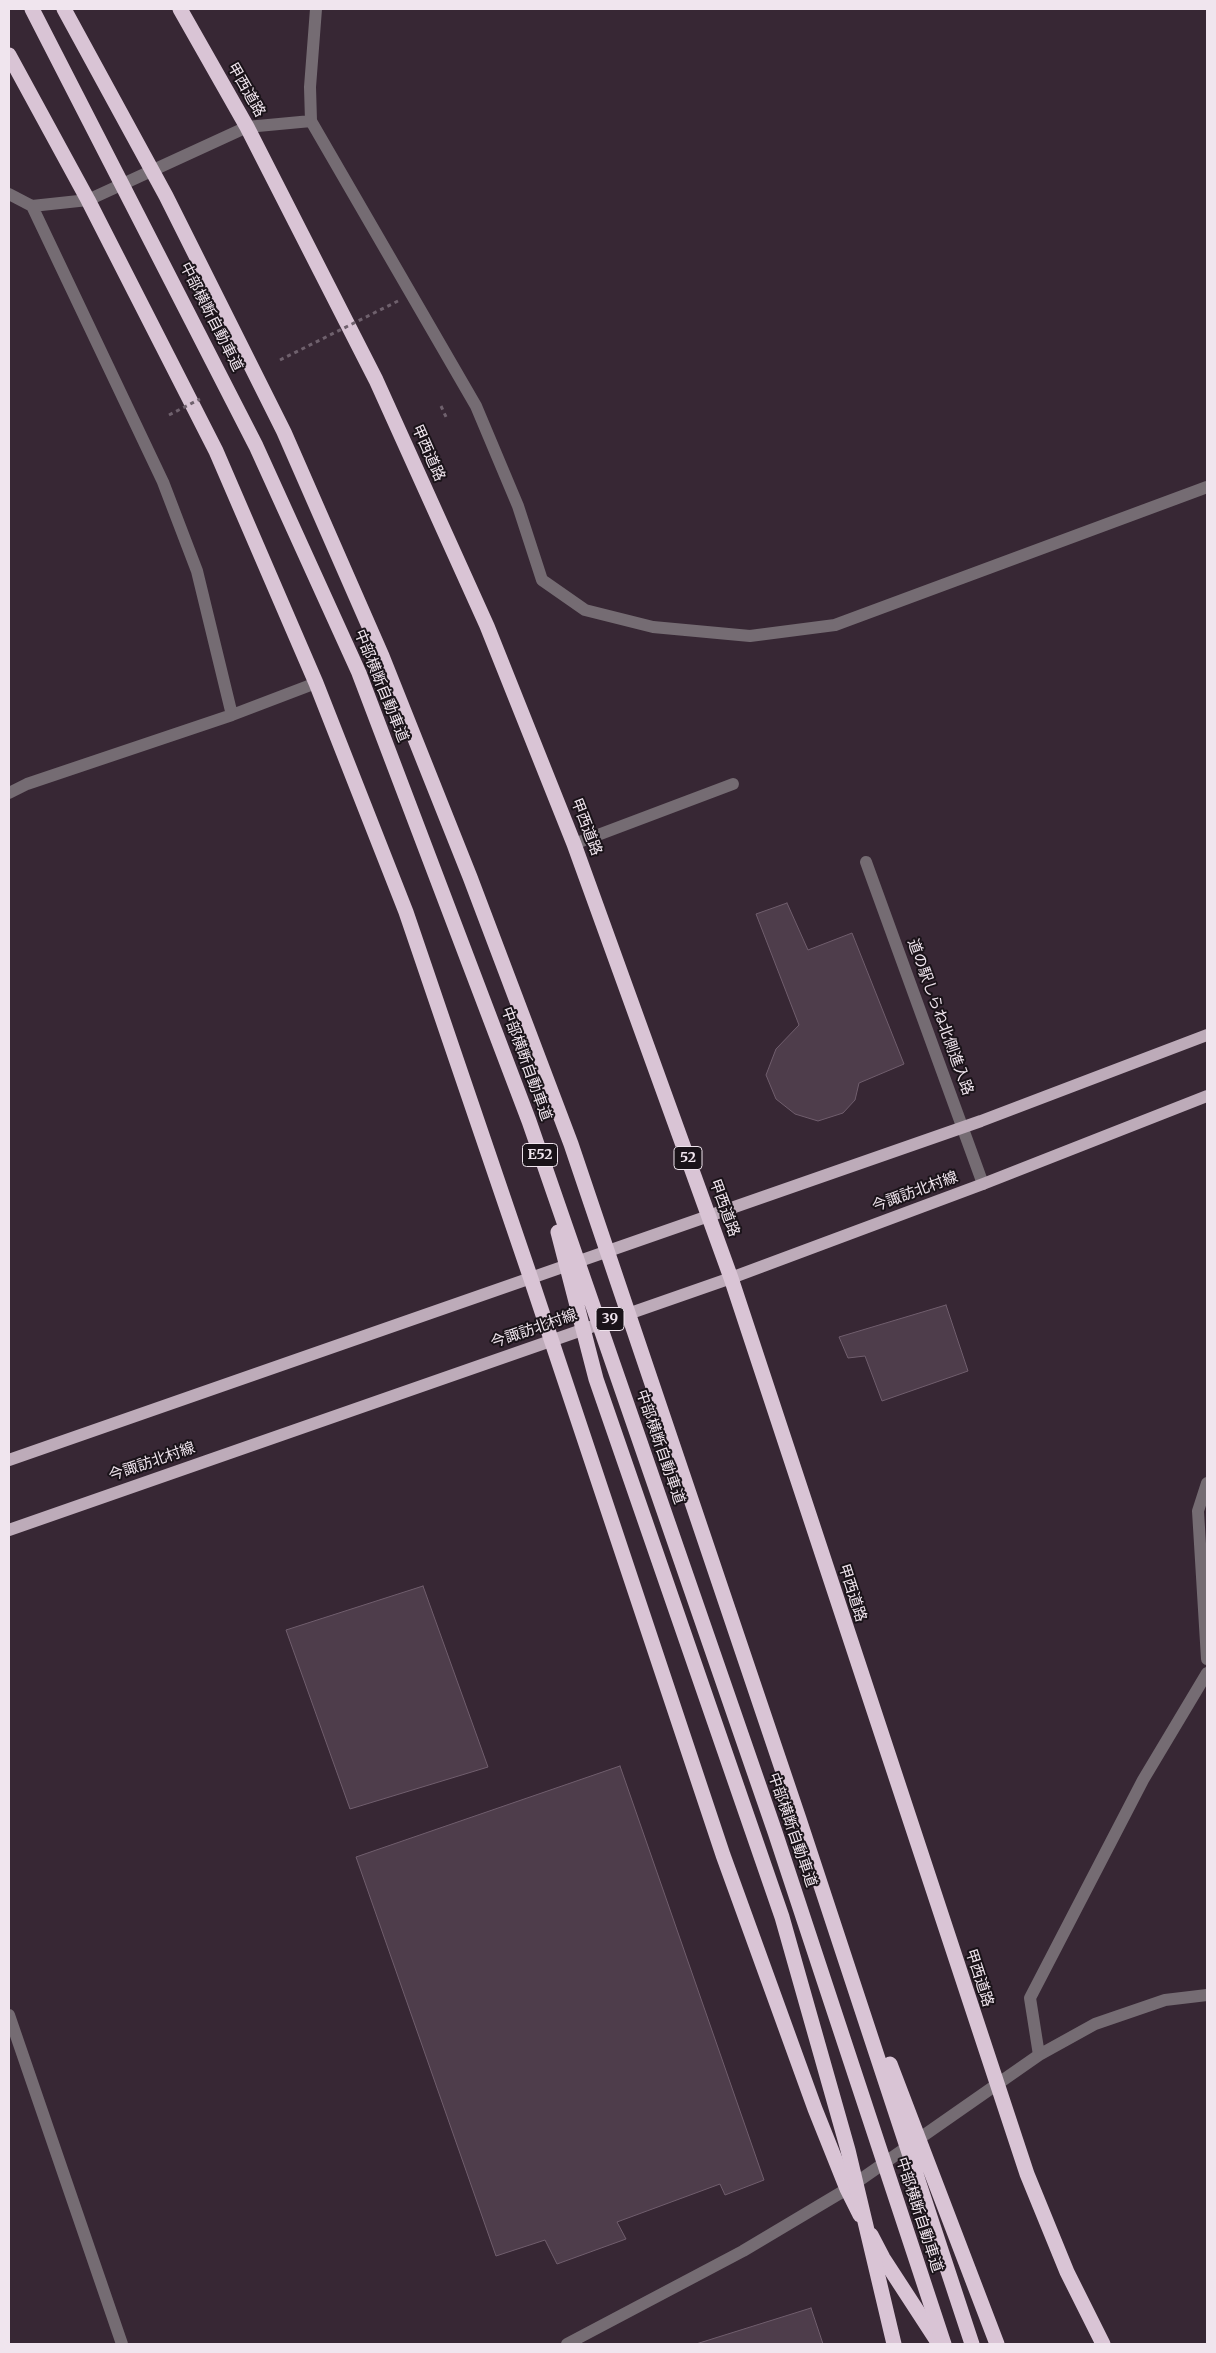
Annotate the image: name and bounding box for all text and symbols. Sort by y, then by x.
street label: 甲西道路 [223,60,269,120]
street label: 中部横断自動車道 [176,259,246,375]
street label: 甲西道路 [408,422,448,484]
street label: 中部横断自動車道 [350,627,412,745]
street label: 甲西道路 [567,796,605,858]
street label: 道の駅しらね北側進入路 [903,936,977,1098]
street label: 中部横断自動車道 [497,1005,555,1123]
road number: E52 [522,1144,558,1166]
road number: 52 [674,1146,702,1170]
street label: 今諏訪北村線 [870,1168,960,1216]
street label: 甲西道路 [705,1177,743,1239]
street label: 今諏訪北村線 [489,1306,579,1352]
road number: 39 [596,1308,624,1330]
street label: 中部横断自動車道 [632,1387,688,1507]
street label: 今諏訪北村線 [107,1439,197,1485]
street label: 甲西道路 [834,1562,870,1624]
street label: 中部横断自動車道 [764,1770,820,1890]
street label: 甲西道路 [961,1947,997,2009]
street label: 中部横断自動車道 [892,2155,946,2275]

